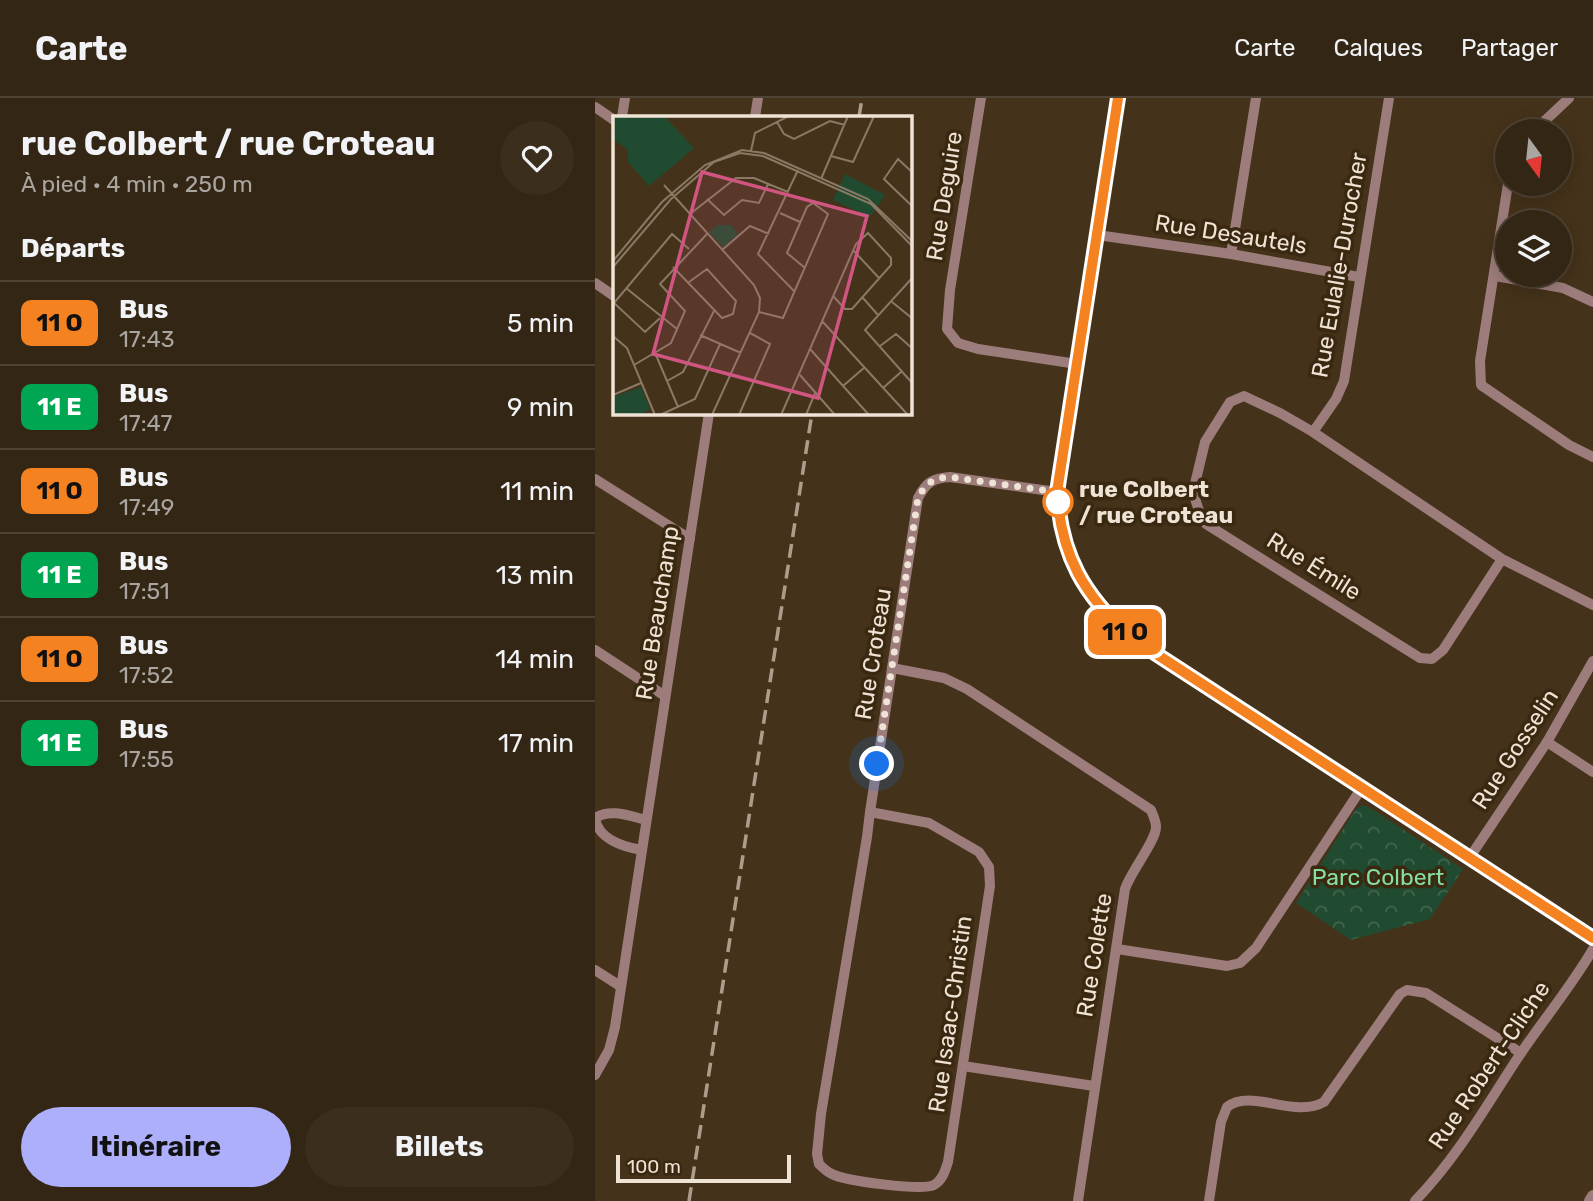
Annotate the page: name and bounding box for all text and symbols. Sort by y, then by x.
text: Carte [35,29,128,68]
text: Carte [1234,34,1295,62]
text: Calques [1333,34,1423,62]
text: Partager [1461,34,1558,62]
inset map [613,116,912,415]
north arrow [1495,119,1571,196]
map controls [1495,119,1572,287]
button: heart [500,121,574,195]
text: rue Colbert / rue Croteau [21,124,436,163]
street label: Rue Deguire [920,129,968,263]
street label: Rue Eulalie-Durocher [1305,150,1373,380]
text: À pied · 4 min · 250 m [21,170,253,198]
street label: Rue Desautels [1153,208,1309,260]
button: layers [1495,210,1572,287]
text: Départs [21,233,125,264]
text: Bus [119,294,168,325]
text: 5 min [507,308,574,339]
text: 11 O [36,309,83,337]
text: 17:43 [119,325,175,353]
text: Bus [119,378,168,409]
text: 9 min [507,392,574,423]
text: 11 E [37,393,82,421]
text: 17:47 [119,409,172,437]
text: Bus [119,462,168,493]
place label: rue Colbert / rue Croteau [1079,475,1233,529]
text: 11 min [500,476,574,507]
text: 11 O [36,477,83,505]
marker: rue Colbert / rue Croteau [1043,487,1073,517]
text: 17:49 [119,493,174,521]
street label: Rue Beauchamp [629,524,685,702]
street label: Rue Émile [1262,526,1366,606]
text: Bus [119,546,168,577]
text: 13 min [496,560,574,591]
text: 11 E [37,561,82,589]
text: 17:51 [119,577,170,605]
street label: Rue Croteau [849,586,897,722]
line badge: 11 O [1076,609,1174,655]
text: 11 O [1102,618,1148,646]
text: Bus [119,630,168,661]
text: 14 min [495,644,574,675]
text: 11 O [36,645,83,673]
text: 17:52 [119,661,174,689]
street label: Rue Gosselin [1466,684,1564,814]
text: Bus [119,714,168,745]
text: 17 min [498,728,574,759]
text: 11 E [37,729,82,757]
text: 17:55 [119,745,174,773]
your location [859,746,894,781]
park label: Parc Colbert [1312,863,1444,891]
street label: Rue Colette [1070,891,1118,1019]
street label: Rue Isaac-Christin [922,914,978,1114]
street label: Rue Robert-Cliche [1422,976,1556,1154]
button: Itinéraire [21,1107,291,1187]
button: Billets [305,1107,574,1187]
scale bar [616,1152,791,1184]
text: 100 m [627,1155,681,1178]

